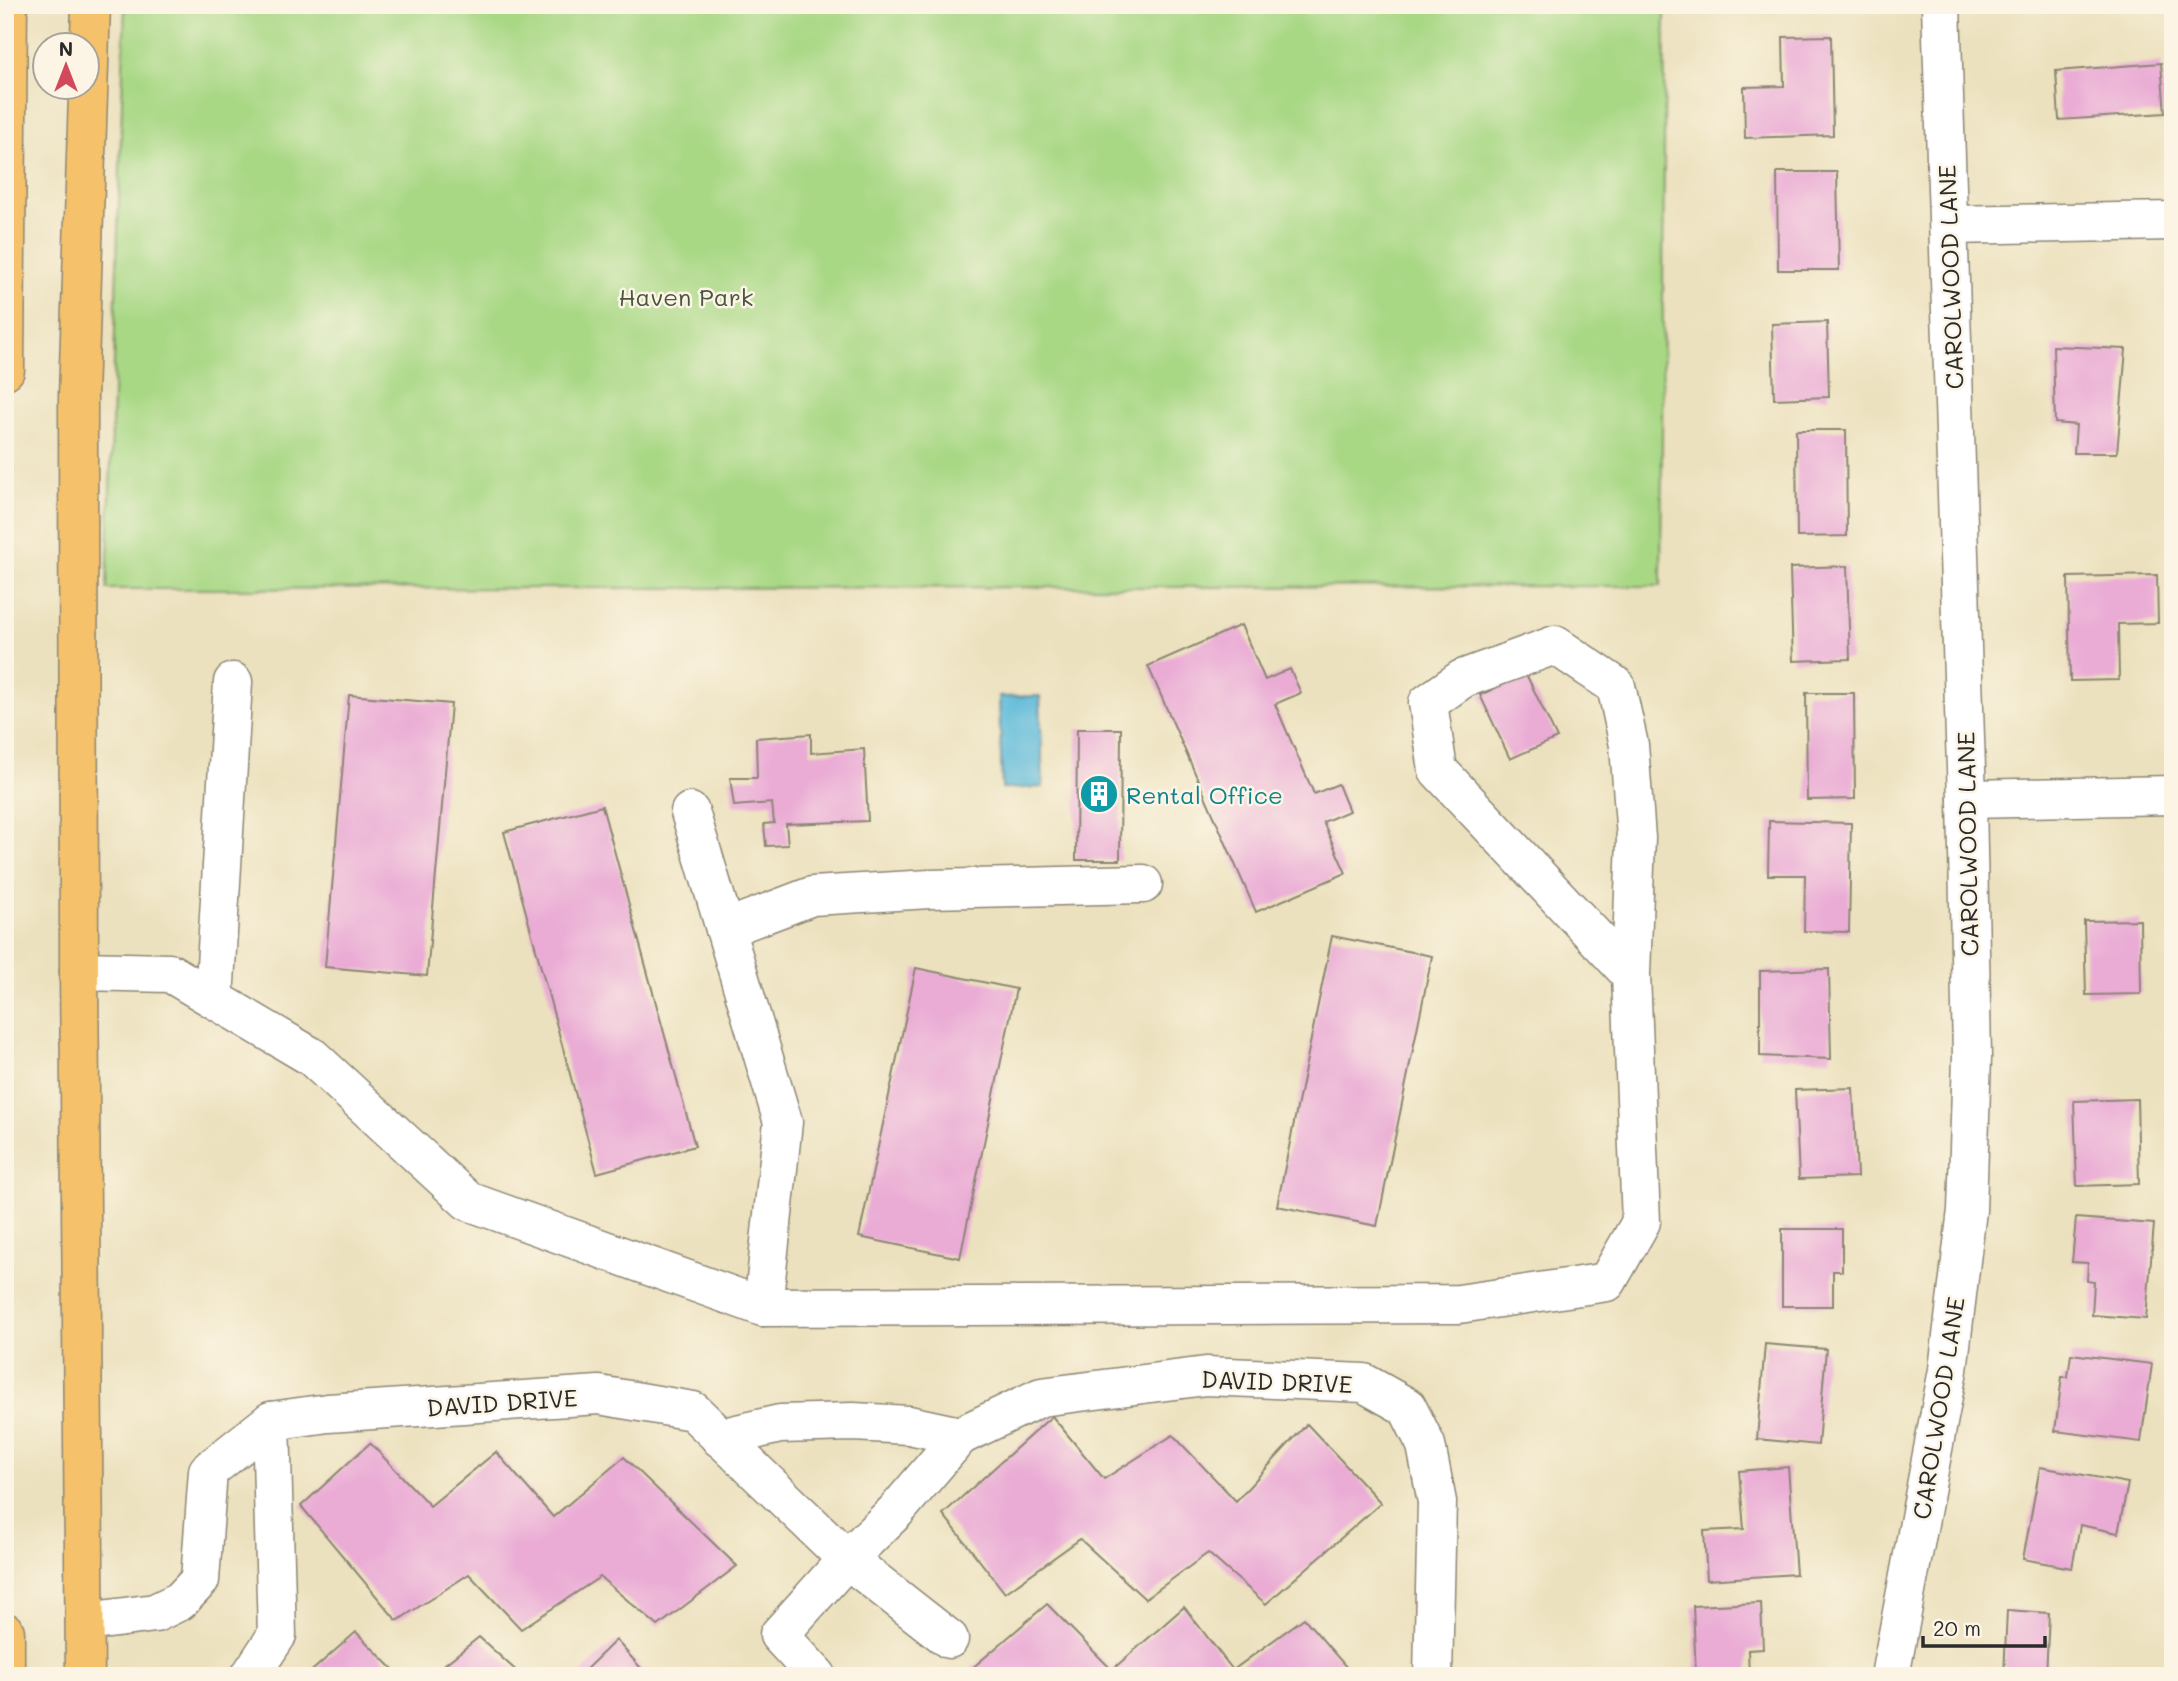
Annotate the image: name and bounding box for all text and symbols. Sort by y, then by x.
north arrow [32,32,102,102]
text: N [59,36,73,61]
street label: CAROLWOOD LANE [1931,164,1969,390]
park label: Haven Park [619,281,754,312]
street label: CAROLWOOD LANE [1950,731,1984,957]
building icon: Rental Office [1078,773,1120,815]
place label: Rental Office [1126,779,1283,810]
street label: CAROLWOOD LANE [1905,1295,1971,1521]
street label: DAVID DRIVE [1201,1363,1353,1399]
street label: DAVID DRIVE [426,1381,578,1423]
scale bar [1923,1604,2045,1648]
text: 20 m [1933,1614,1981,1641]

